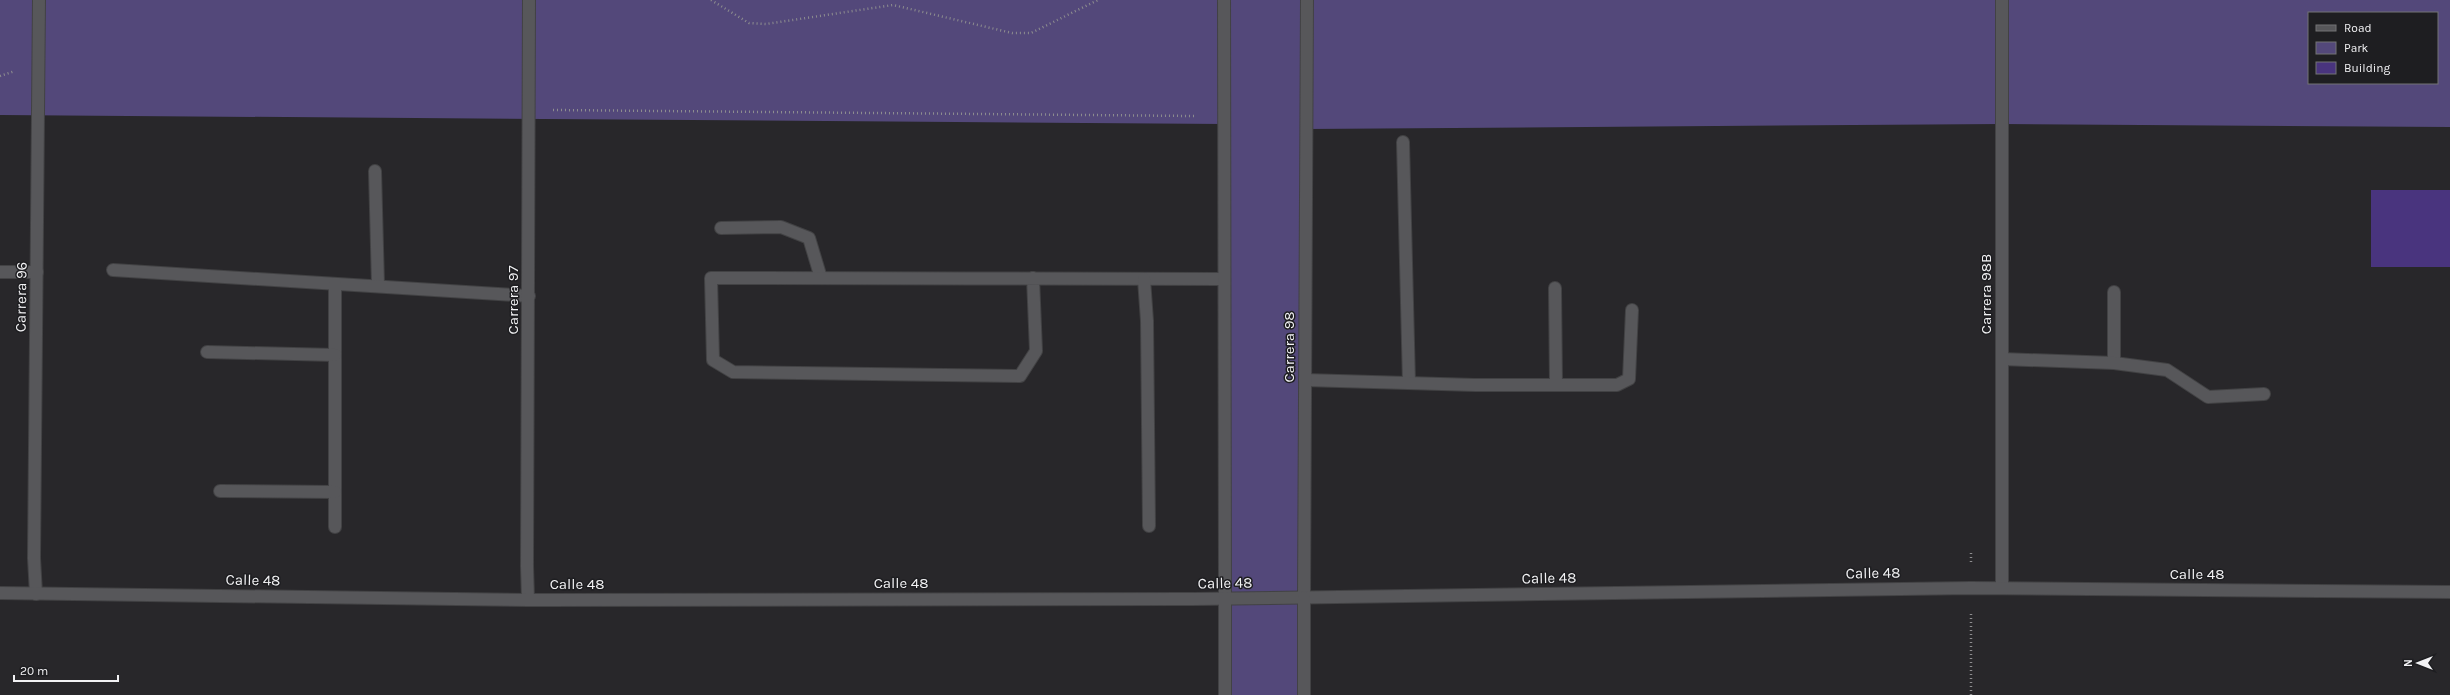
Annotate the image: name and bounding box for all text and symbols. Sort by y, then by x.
legend [2308,12,2438,84]
text: Road [2344,21,2372,35]
text: Park [2344,41,2369,55]
text: Building [2344,61,2391,75]
street label: Carrera 98B [1977,254,1995,334]
street label: Carrera 96 [11,262,31,332]
street label: Carrera 97 [504,266,522,335]
street label: Carrera 98 [1280,311,1298,383]
street label: Calle 48 [1845,564,1901,582]
street label: Calle 48 [2170,565,2224,583]
street label: Calle 48 [1521,569,1577,587]
street label: Calle 48 [225,571,281,589]
street label: Calle 48 [874,574,928,592]
street label: Calle 48 [1197,574,1253,592]
street label: Calle 48 [550,575,604,593]
north arrow [2398,643,2438,683]
scale bar [14,657,118,683]
text: N [2402,659,2415,667]
text: 20 m [20,664,48,678]

